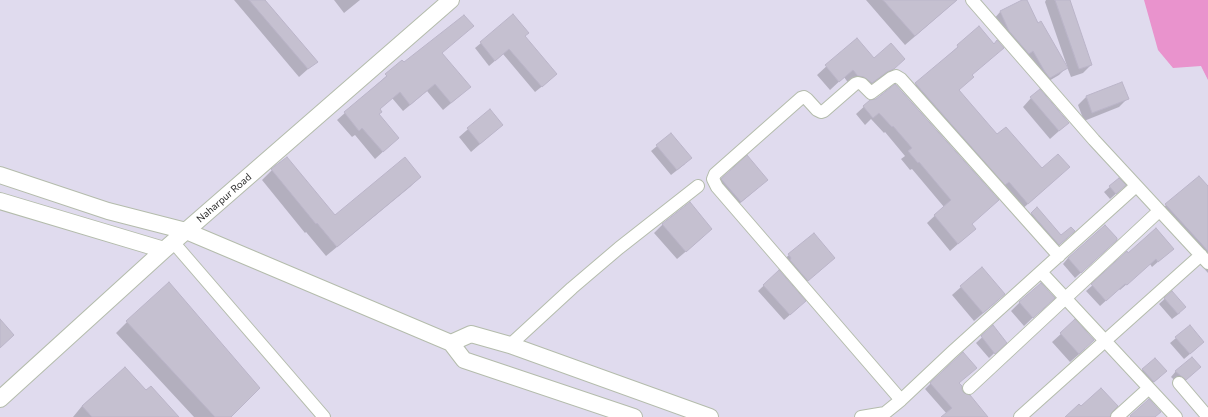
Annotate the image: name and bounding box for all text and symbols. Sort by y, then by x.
street label: Naharpur Road [194,171,254,225]

